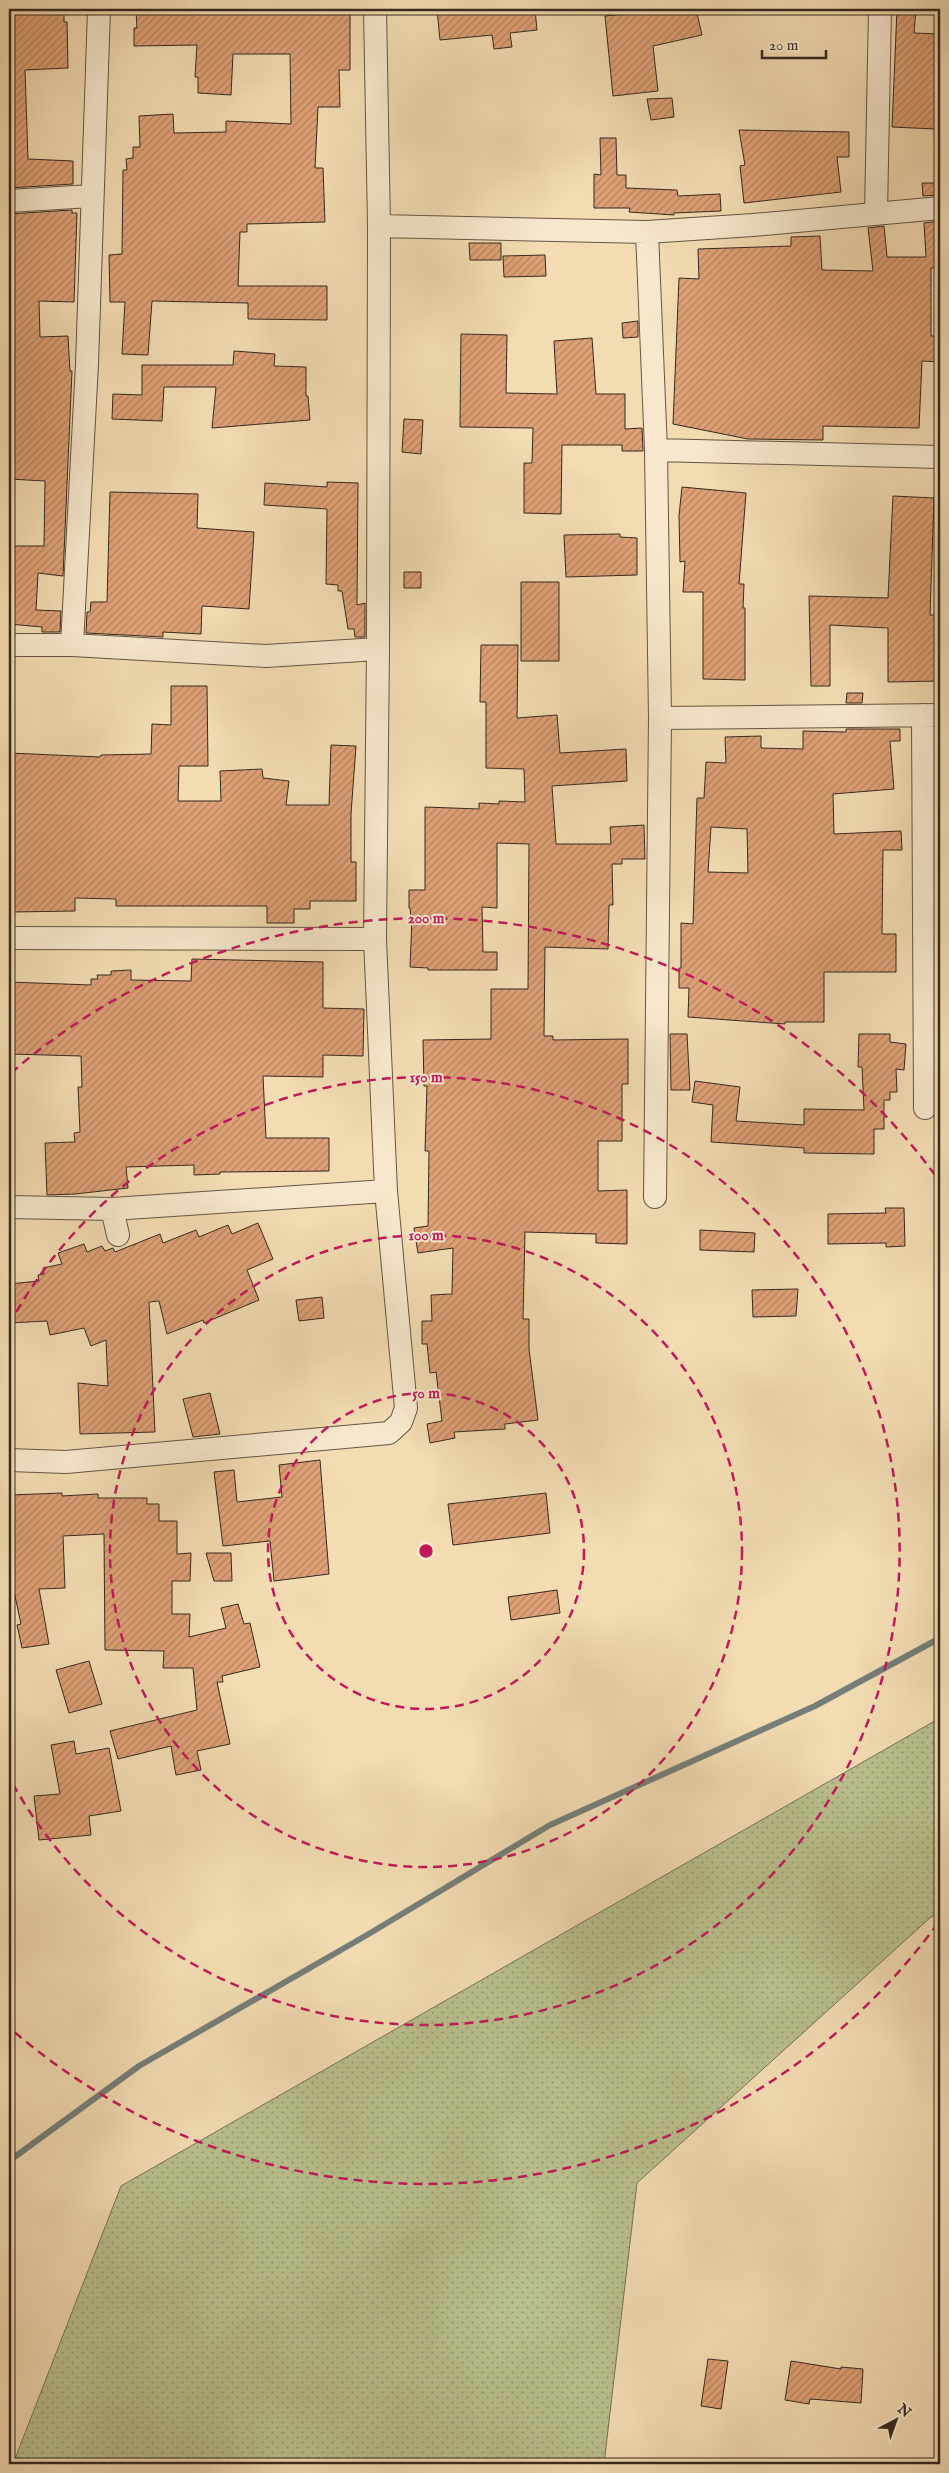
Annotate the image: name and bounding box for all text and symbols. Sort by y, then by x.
scale bar [762,28,825,60]
text: 20 m [769,36,799,55]
text: 200 m [408,909,445,928]
text: 150 m [409,1068,443,1087]
text: 100 m [408,1226,444,1245]
text: 50 m [412,1384,440,1403]
centre of rings [417,1542,435,1560]
north arrow [872,2396,922,2446]
text: N [893,2400,914,2422]

